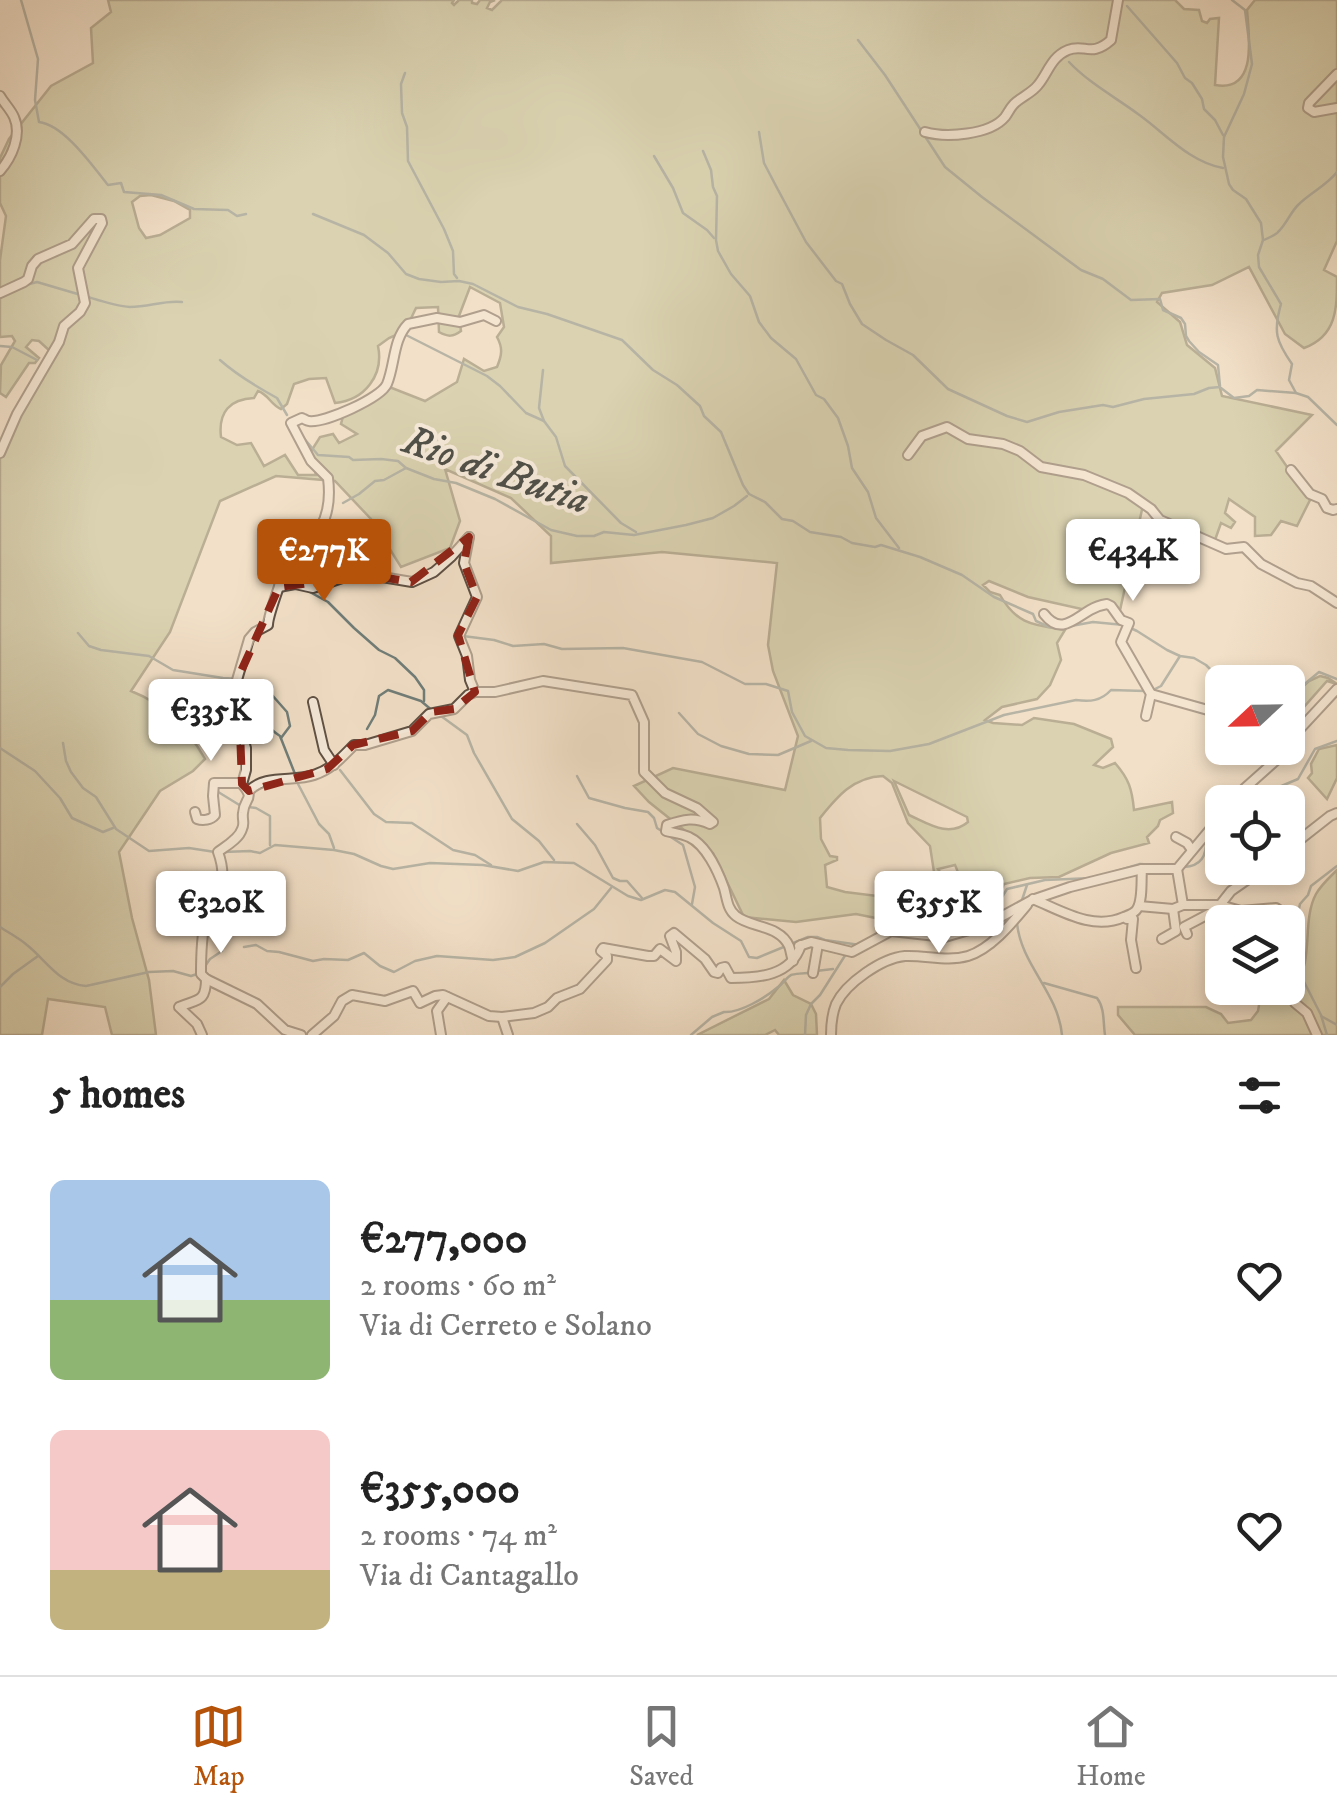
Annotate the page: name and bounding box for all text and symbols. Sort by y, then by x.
water label: Rio di Butia [395,414,596,527]
pin: €277K [254,519,394,604]
pin: €434K [1063,519,1203,604]
text: €277K [279,531,369,571]
text: €434K [1088,531,1178,571]
north arrow [1205,665,1305,765]
map controls [1205,665,1305,1005]
pin: €335K [141,679,281,764]
text: €335K [170,691,252,731]
button: locate [1205,785,1305,885]
pin: €320K [151,871,291,956]
pin: €355K [869,871,1009,956]
text: €320K [178,883,264,923]
text: €355K [897,883,981,923]
button: layers [1205,905,1305,1005]
icon: filters [1232,1068,1287,1123]
text: 5 homes [50,1069,185,1121]
text: €277,000 [360,1214,527,1266]
icon: home [130,1220,250,1340]
icon: heart [1232,1253,1287,1308]
text: 2 rooms · 60 m² [360,1266,556,1306]
text: Via di Cerreto e Solano [360,1306,652,1346]
text: €355,000 [360,1464,520,1516]
icon: home [130,1470,250,1590]
icon: heart [1232,1503,1287,1558]
text: 2 rooms · 74 m² [360,1516,557,1556]
text: Via di Cantagallo [360,1556,579,1596]
tab: Map [191,1699,246,1794]
tab: Saved [629,1699,694,1794]
tab: Home [1076,1699,1146,1794]

